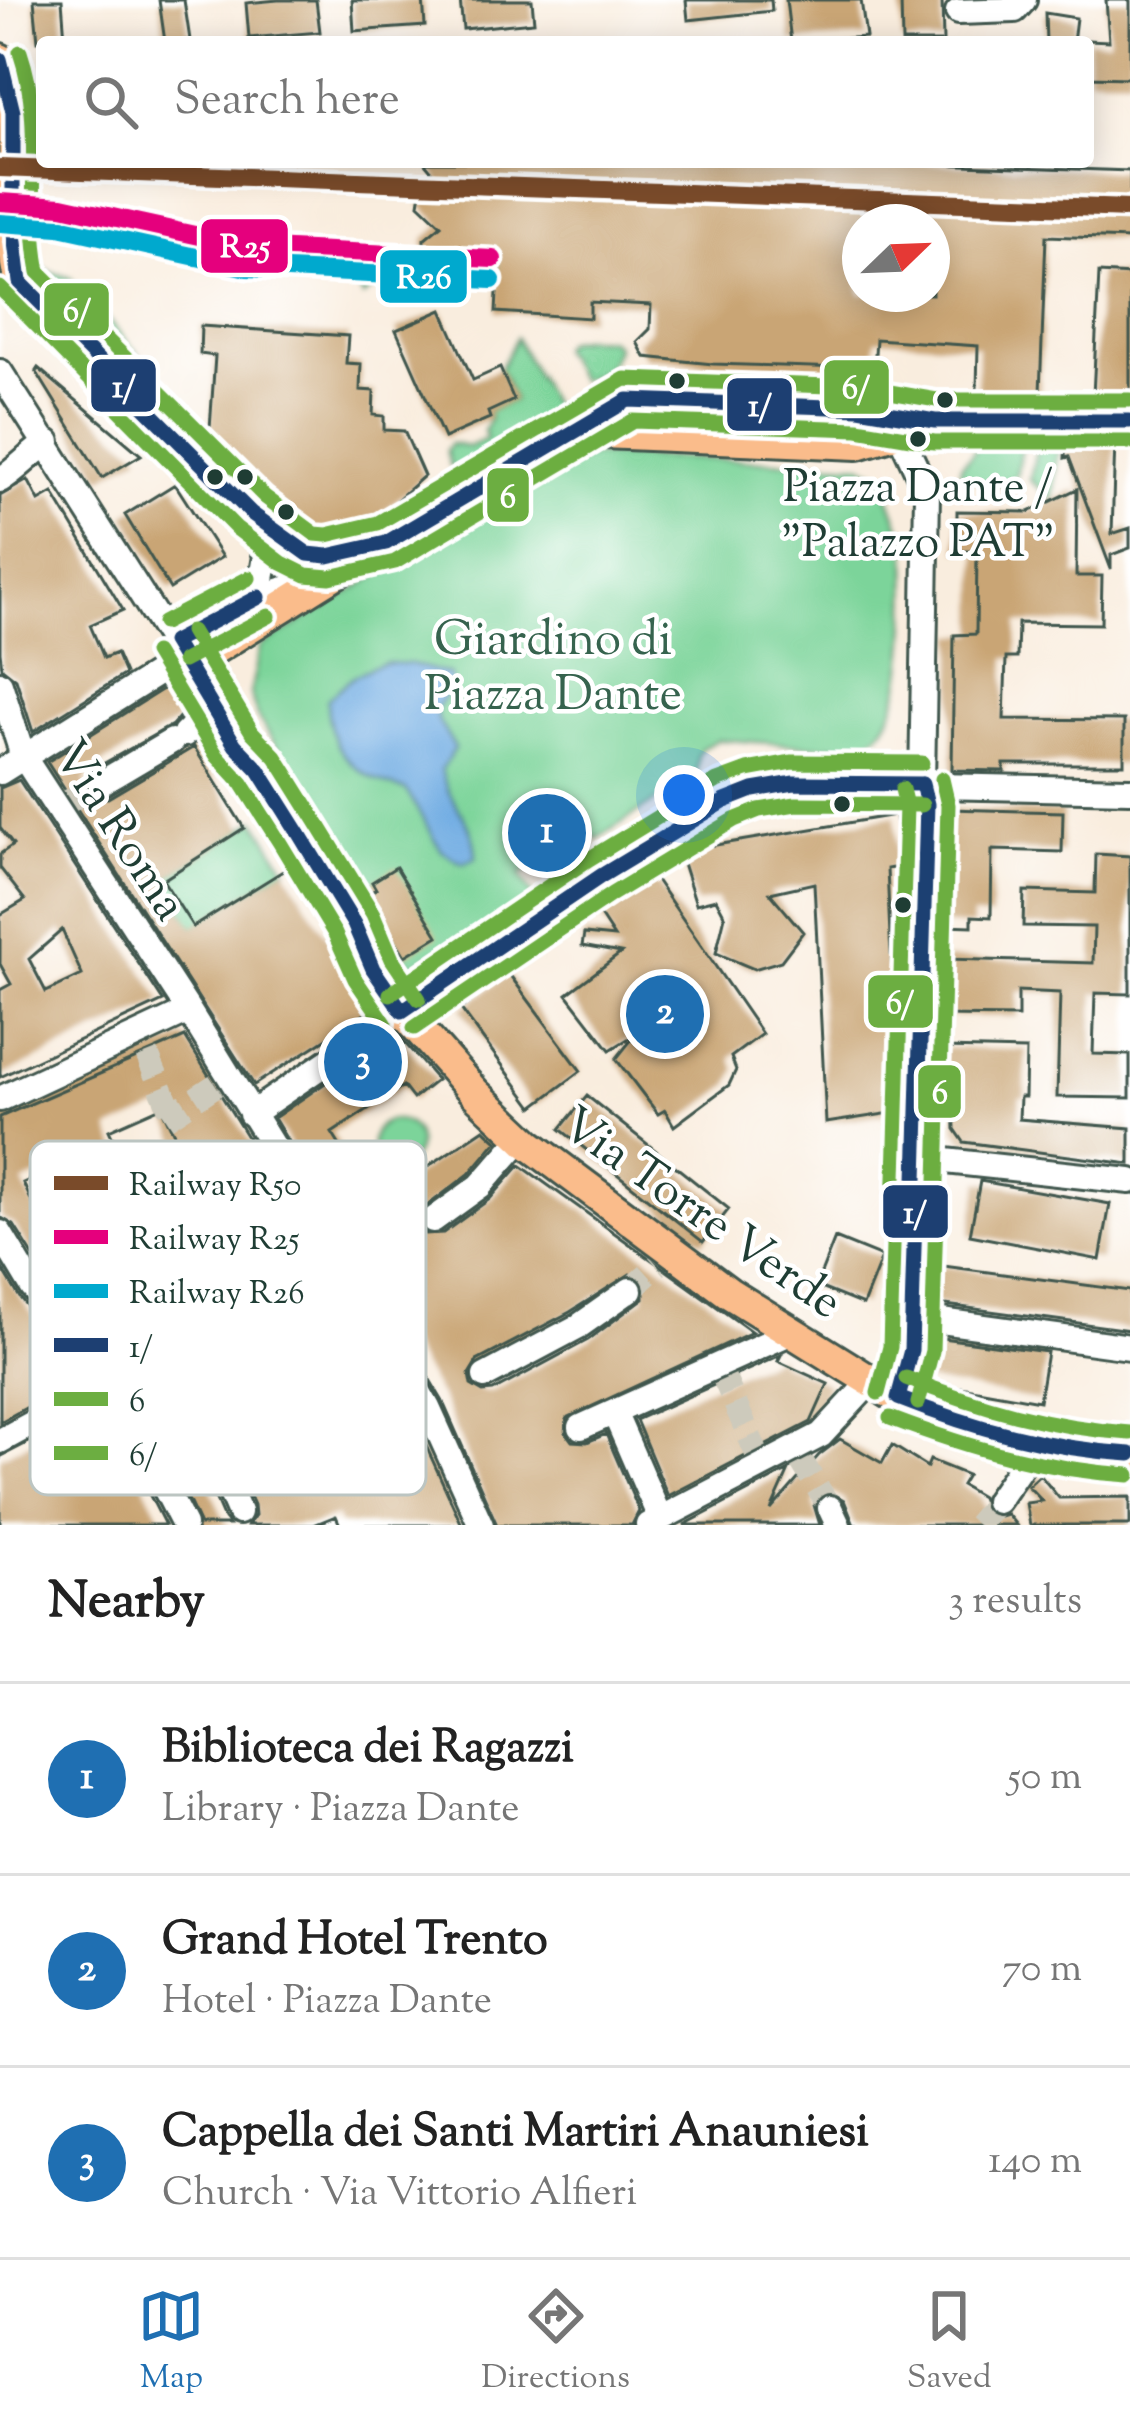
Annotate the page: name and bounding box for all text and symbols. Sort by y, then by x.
search box [36,36,1094,168]
icon: search [78,69,144,135]
text: Search here [174,70,400,135]
north arrow [842,204,950,312]
line badge: R25 [199,217,290,275]
text: R25 [220,225,271,273]
line badge: R26 [378,248,469,305]
text: R26 [396,256,452,304]
line badge: 6/ [42,281,111,338]
text: 6/ [63,289,92,337]
line badge: 1/ [89,357,158,414]
line badge: 6/ [822,358,891,416]
text: 1/ [112,365,136,413]
text: 6/ [842,366,871,414]
unlabelled marker [666,370,688,392]
line badge: 1/ [725,376,794,433]
text: 1/ [748,384,772,432]
unlabelled marker [934,389,956,411]
marker: Piazza Dante / "Palazzo PAT" [907,428,929,450]
place label: Piazza Dante / "Palazzo PAT" [781,458,1055,578]
unlabelled marker [204,466,226,488]
unlabelled marker [234,466,256,488]
line badge: 6 [485,466,531,524]
text: 6 [500,475,516,523]
unlabelled marker [275,501,297,523]
park label: Giardino di Piazza Dante [424,608,682,732]
street label: Via Roma [33,728,202,936]
your location [654,765,714,825]
pin: 1 [508,788,586,878]
unlabelled marker [831,793,853,815]
unlabelled marker [892,894,914,916]
pin: 2 [626,969,704,1059]
line badge: 6/ [866,973,935,1030]
text: 6/ [886,981,915,1029]
pin: 3 [324,1017,402,1107]
line badge: 6 [916,1063,963,1120]
text: 6 [932,1071,948,1119]
street label: Via Torre Verde [545,1093,855,1338]
legend [30,1141,426,1495]
text: Railway R50 [129,1163,302,1211]
line badge: 1/ [881,1183,950,1240]
text: 1/ [903,1191,927,1239]
text: Railway R25 [129,1217,299,1265]
text: Railway R26 [129,1271,305,1319]
text: 1/ [129,1325,153,1373]
text: 6 [129,1379,145,1427]
text: 6/ [129,1433,158,1481]
text: Nearby [48,1567,205,1640]
text: 3 results [948,1575,1082,1631]
text: Biblioteca dei Ragazzi [162,1718,574,1783]
text: 1 [80,1751,94,1807]
text: 50 m [1007,1751,1082,1807]
text: Library · Piazza Dante [162,1783,519,1839]
text: Grand Hotel Trento [162,1910,548,1975]
text: 2 [78,1943,96,1999]
text: 70 m [1002,1943,1082,1999]
text: Hotel · Piazza Dante [162,1975,492,2031]
text: Cappella dei Santi Martiri Anauniesi [162,2102,869,2167]
text: 3 [79,2135,95,2191]
text: 140 m [988,2135,1082,2191]
text: Church · Via Vittorio Alfieri [162,2167,637,2223]
tab: Map [138,2283,204,2403]
tab: Directions [481,2283,630,2403]
tab: Saved [907,2283,992,2403]

